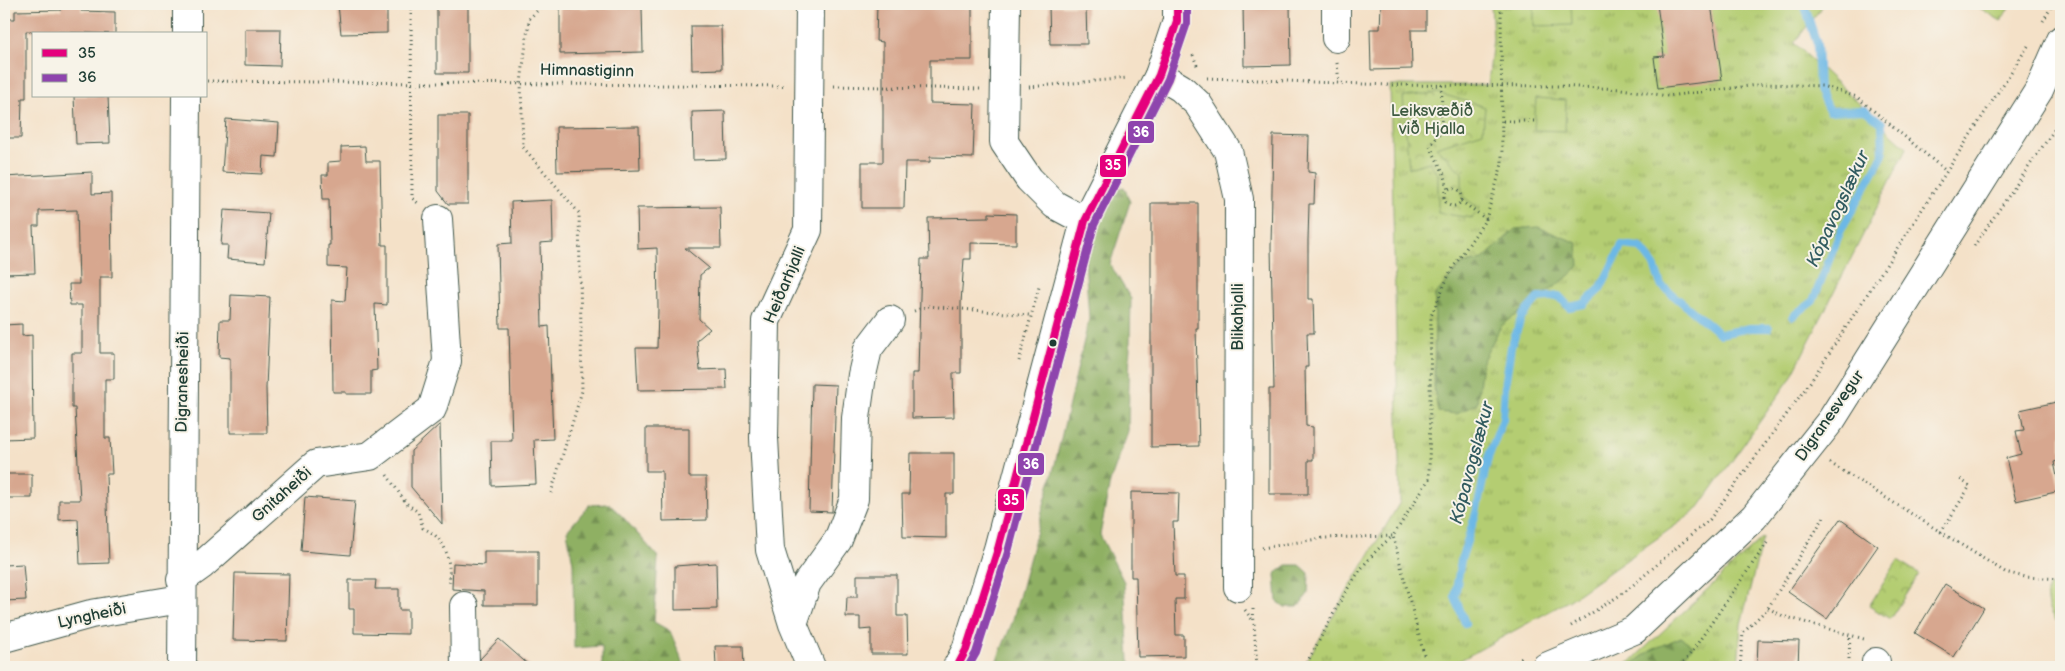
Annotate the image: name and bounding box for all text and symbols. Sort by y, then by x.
legend [32,32,208,98]
text: 35 [78,44,96,63]
street label: Himnastiginn [540,61,634,81]
text: 36 [78,68,96,87]
park label: Leiksvæðið við Hjalla [1391,102,1473,139]
line badge: 36 [1127,120,1155,144]
text: 36 [1133,124,1149,141]
water label: Kópavogslækur [1802,146,1875,270]
line badge: 35 [1099,154,1127,178]
text: 35 [1105,157,1121,174]
street label: Heiðarhjalli [760,243,810,327]
street label: Blikahjalli [1229,283,1248,351]
street label: Digranesheiði [173,331,193,433]
unlabelled marker [1048,338,1058,348]
street label: Digranesvegur [1792,367,1868,465]
water label: Kópavogslækur [1446,398,1499,526]
line badge: 36 [1017,452,1045,476]
text: 36 [1023,456,1039,473]
street label: Gnitaheiði [248,463,316,527]
line badge: 35 [997,488,1025,512]
text: 35 [1003,492,1019,509]
street label: Lyngheiði [56,599,128,633]

